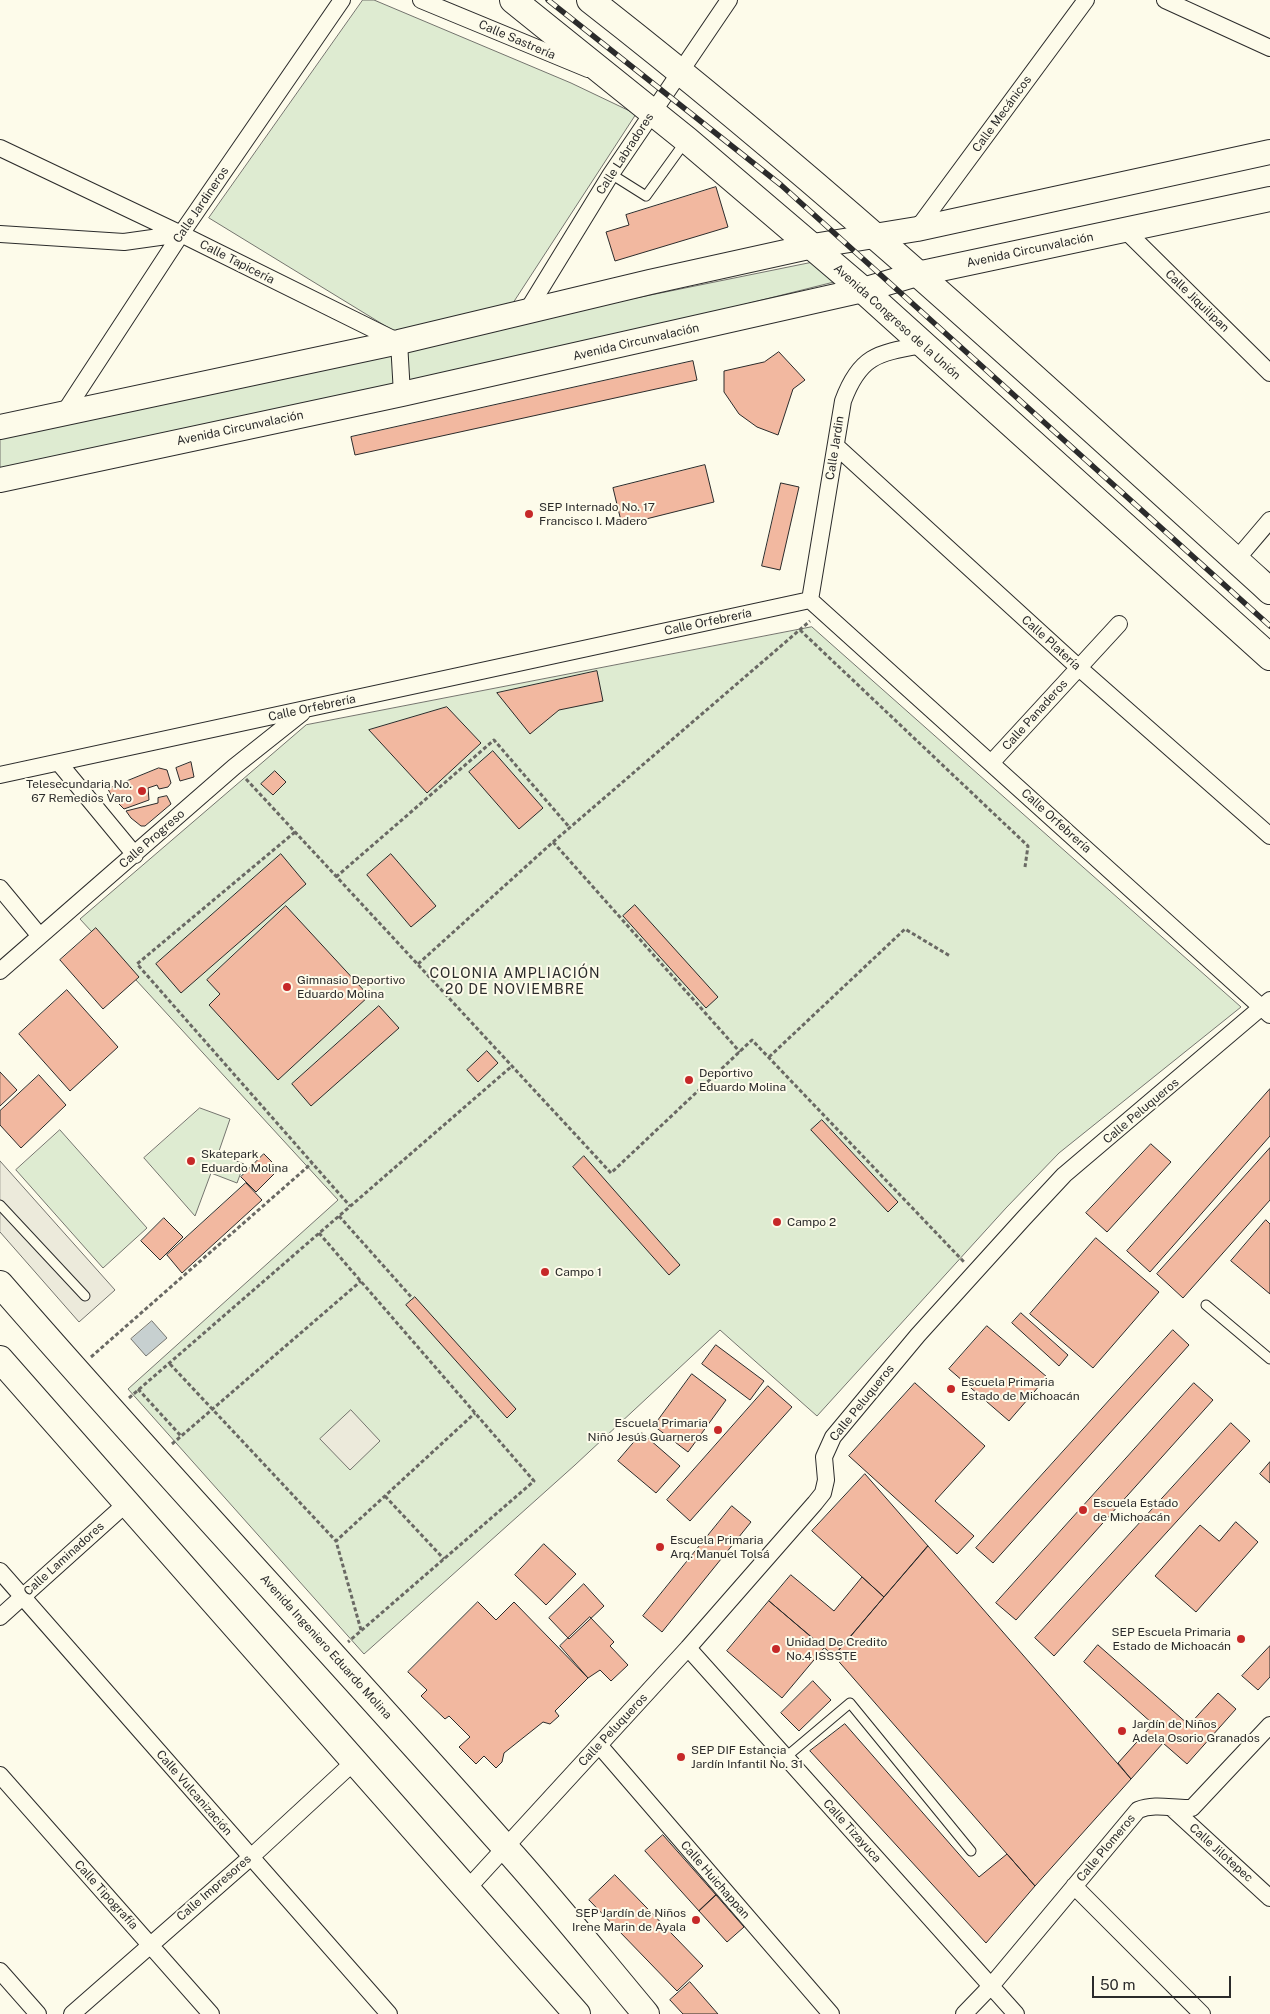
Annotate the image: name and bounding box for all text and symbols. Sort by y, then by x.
street label: Calle Sastrería [476,17,558,63]
street label: Calle Mecánicos [969,73,1035,155]
street label: Calle Labradores [593,111,657,197]
street label: Calle Jardineros [170,164,232,246]
street label: Avenida Circunvalación [965,230,1095,270]
street label: Calle Tapicería [197,237,277,287]
street label: Avenida Congreso de la Unión [831,261,963,383]
street label: Calle Jiquilipan [1162,267,1232,335]
street label: Avenida Circunvalación [571,320,701,364]
street label: Avenida Circunvalación [175,408,305,448]
street label: Calle Jardin [823,415,847,481]
place label: SEP Internado No. 17 Francisco I. Madero [539,500,655,528]
marker: SEP Internado No. 17 Francisco I. Madero [523,508,535,520]
street label: Calle Orfebrería [663,606,753,638]
street label: Calle Platería [1019,613,1083,673]
street label: Calle Panaderos [999,677,1071,753]
street label: Calle Orfebrería [267,692,357,724]
place label: Telesecundaria No. 67 Remedios Varo [26,777,132,805]
marker: Telesecundaria No. 67 Remedios Varo [136,785,148,797]
street label: Calle Orfebrería [1018,786,1094,856]
street label: Calle Progreso [116,807,188,871]
district label: COLONIA AMPLIACIÓN 20 DE NOVIEMBRE [427,966,603,999]
place label: Gimnasio Deportivo Eduardo Molina [297,973,405,1001]
marker: Gimnasio Deportivo Eduardo Molina [281,981,293,993]
place label: Deportivo Eduardo Molina [699,1066,786,1094]
marker: Deportivo Eduardo Molina [683,1074,695,1086]
street label: Calle Peluqueros [1100,1075,1182,1147]
place label: Skatepark Eduardo Molina [201,1147,288,1175]
marker: Skatepark Eduardo Molina [185,1155,197,1167]
place label: Campo 2 [787,1215,836,1229]
marker: Campo 2 [771,1216,783,1228]
place label: Campo 1 [555,1265,602,1279]
marker: Campo 1 [539,1266,551,1278]
street label: Calle Peluqueros [827,1362,897,1444]
place label: Escuela Primaria Estado de Michoacán [961,1375,1080,1403]
marker: Escuela Primaria Estado de Michoacán [945,1383,957,1395]
place label: Escuela Primaria Niño Jesús Guarneros [588,1416,708,1444]
marker: Escuela Primaria Niño Jesús Guarneros [712,1424,724,1436]
place label: Escuela Estado de Michoacán [1093,1496,1178,1524]
marker: Escuela Estado de Michoacán [1077,1504,1089,1516]
street label: Calle Laminadores [21,1519,107,1599]
place label: Escuela Primaria Arq. Manuel Tolsá [670,1533,770,1561]
marker: Escuela Primaria Arq. Manuel Tolsá [654,1541,666,1553]
street label: Avenida Ingeniero Eduardo Molina [257,1572,395,1722]
place label: SEP Escuela Primaria Estado de Michoacán [1111,1625,1231,1653]
marker: SEP Escuela Primaria Estado de Michoacán [1235,1633,1247,1645]
place label: Unidad De Credito No.4 ISSSTE [786,1635,887,1663]
marker: Unidad De Credito No.4 ISSSTE [770,1643,782,1655]
street label: Calle Peluqueros [576,1691,650,1769]
place label: Jardín de Niños Adela Osorio Granados [1132,1717,1260,1745]
marker: Jardín de Niños Adela Osorio Granados [1116,1725,1128,1737]
place label: SEP DIF Estancia Jardín Infantil No. 31 [691,1743,803,1771]
street label: Calle Vulcanización [153,1747,235,1839]
marker: SEP DIF Estancia Jardín Infantil No. 31 [675,1751,687,1763]
street label: Calle Tizayuca [820,1796,884,1866]
street label: Calle Plomeros [1074,1811,1138,1885]
street label: Calle Jilotepec [1186,1821,1256,1885]
street label: Calle Huichappan [677,1838,753,1922]
street label: Calle Impresores [174,1852,254,1924]
street label: Calle Tipografía [71,1857,141,1933]
place label: SEP Jardín de Niños Irene Marin de Ayala [572,1906,686,1934]
marker: SEP Jardín de Niños Irene Marin de Ayala [690,1914,702,1926]
scale bar [1095,1966,1234,1998]
text: 50 m [1100,1976,1135,1993]

